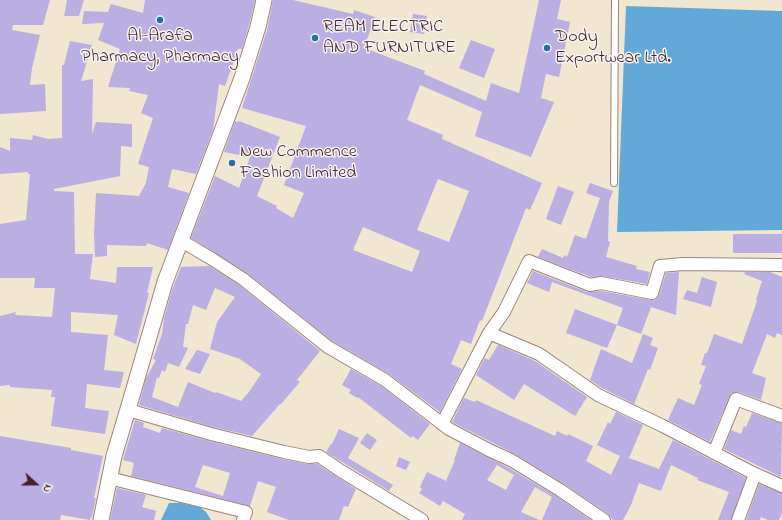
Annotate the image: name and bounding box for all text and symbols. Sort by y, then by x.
marker: Al-Arafa Pharmacy, Pharmacy [155,15,165,25]
place label: REAM ELECTRIC AND FURNITURE [323,17,456,60]
place label: Al-Arafa Pharmacy, Pharmacy [81,26,239,68]
place label: Dody Exportwear Ltd. [555,27,671,70]
marker: REAM ELECTRIC AND FURNITURE [310,33,320,43]
marker: Dody Exportwear Ltd. [542,43,552,53]
place label: New Commence Fashion Limited [240,142,357,184]
marker: New Commence Fashion Limited [227,158,237,168]
north arrow [16,464,56,504]
text: N [38,482,56,495]

